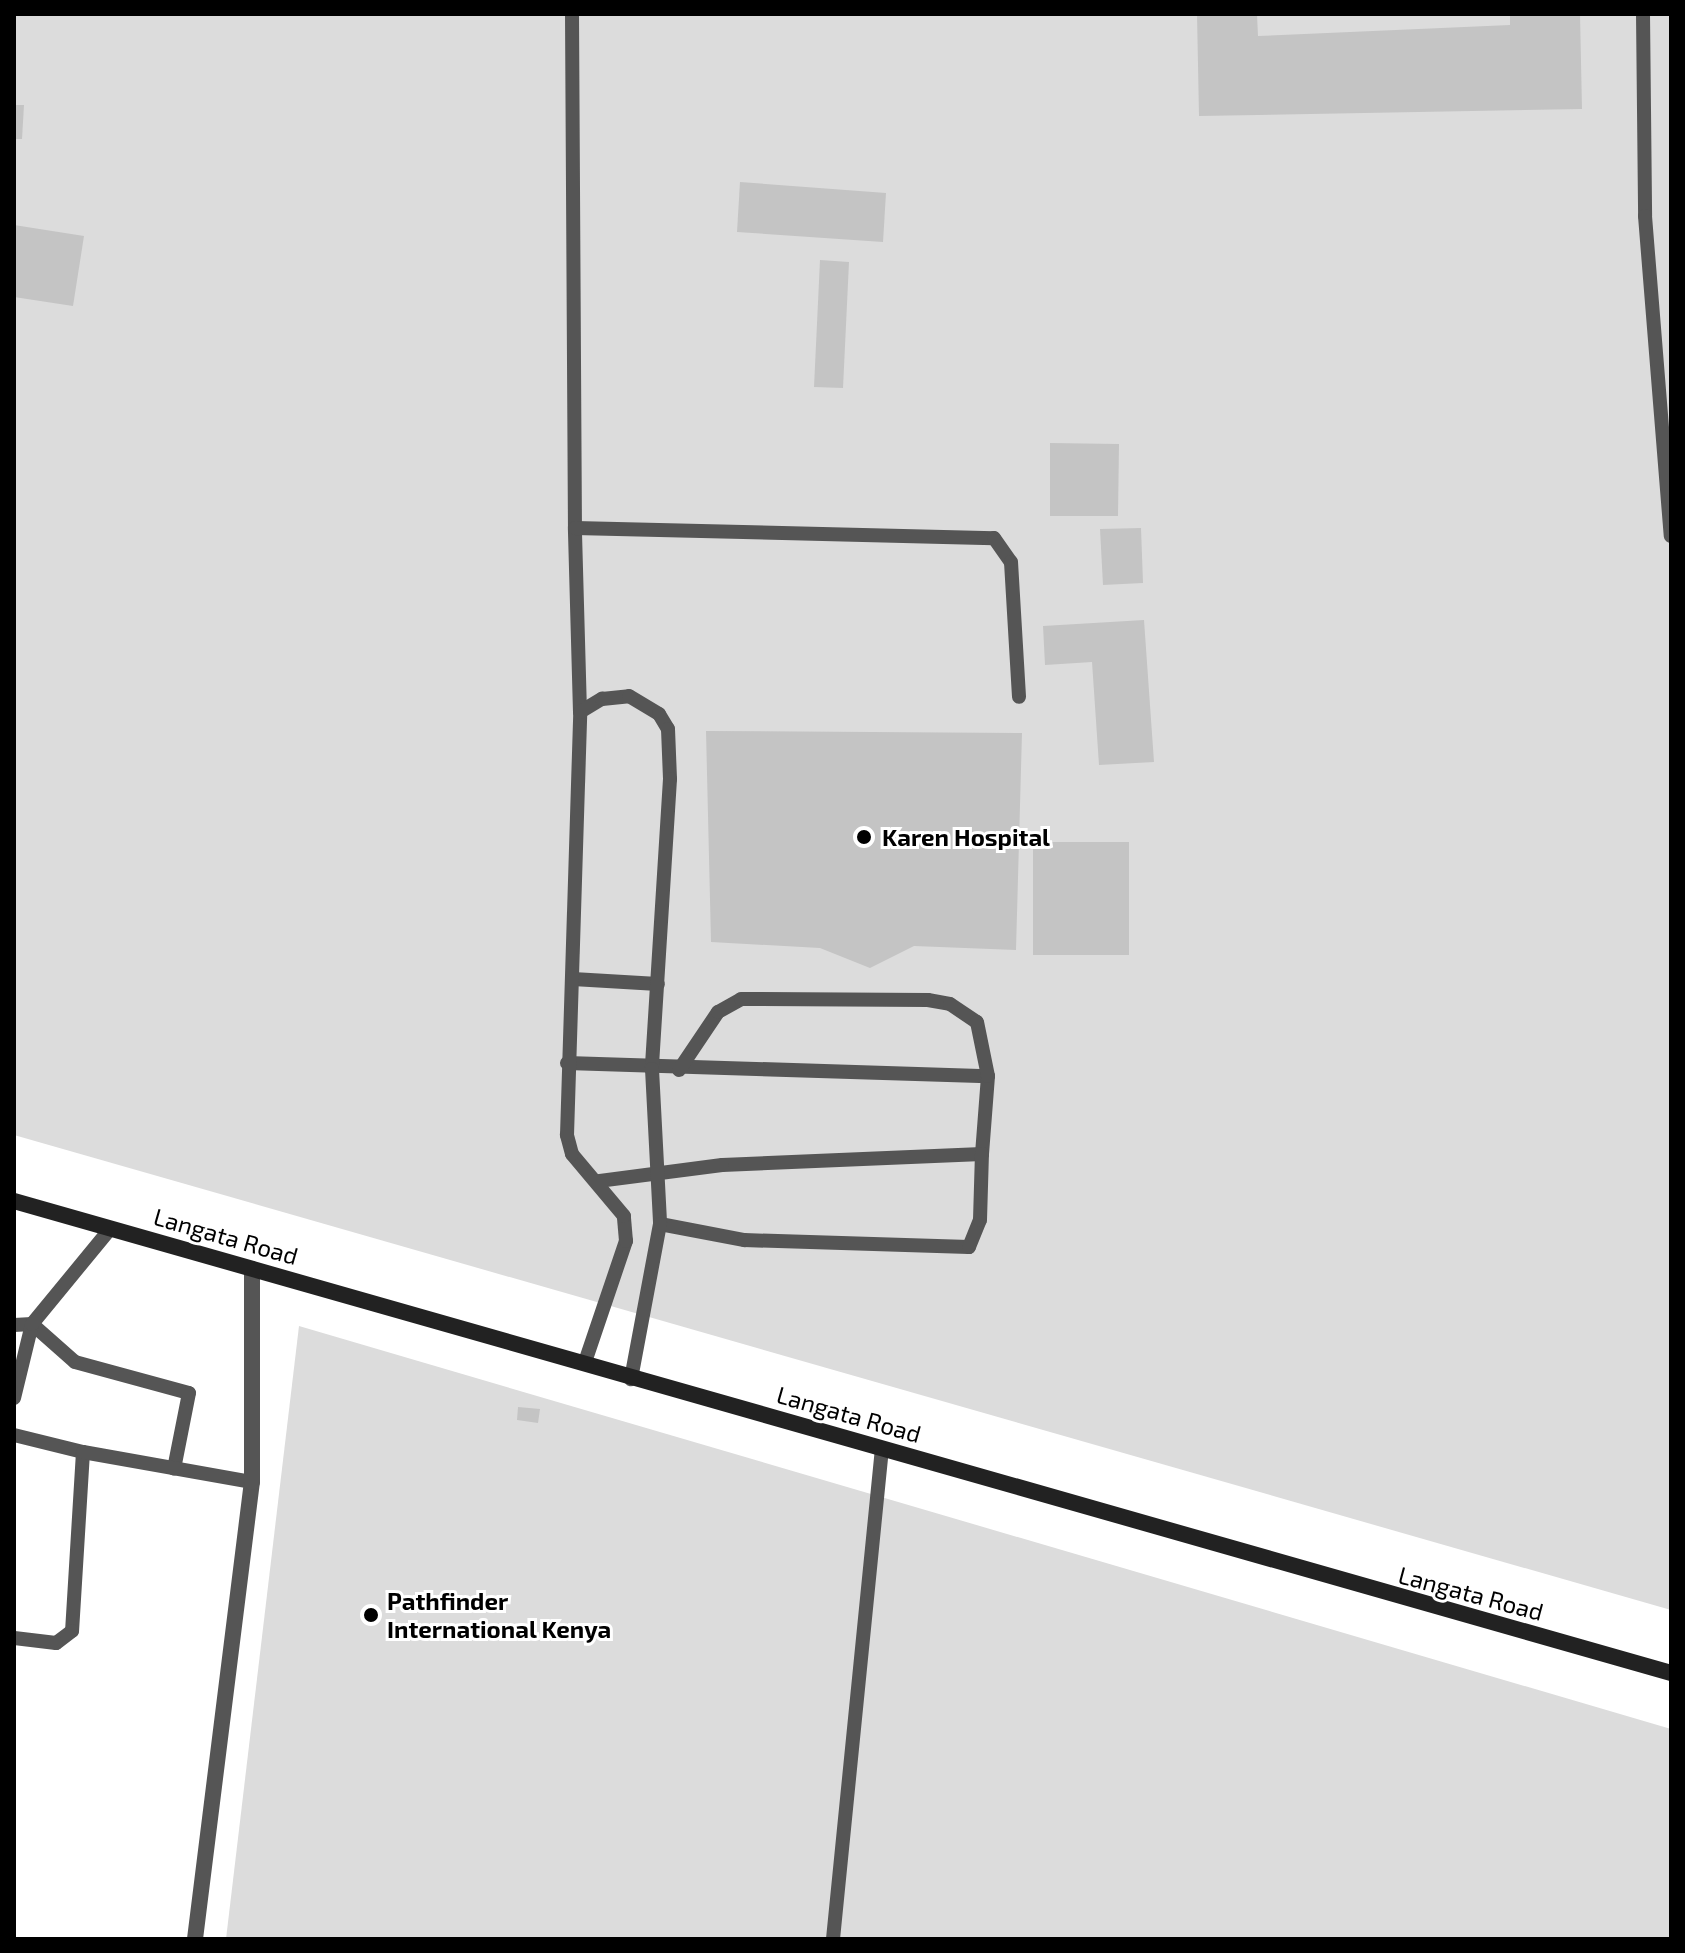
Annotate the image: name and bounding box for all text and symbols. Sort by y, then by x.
place label: Karen Hospital [882,823,1050,851]
marker: Karen Hospital [853,826,875,848]
street label: Langata Road [150,1202,302,1270]
street label: Langata Road [773,1380,925,1448]
street label: Langata Road [1395,1560,1547,1626]
place label: Pathfinder International Kenya [387,1587,612,1643]
marker: Pathfinder International Kenya [362,1606,380,1624]

